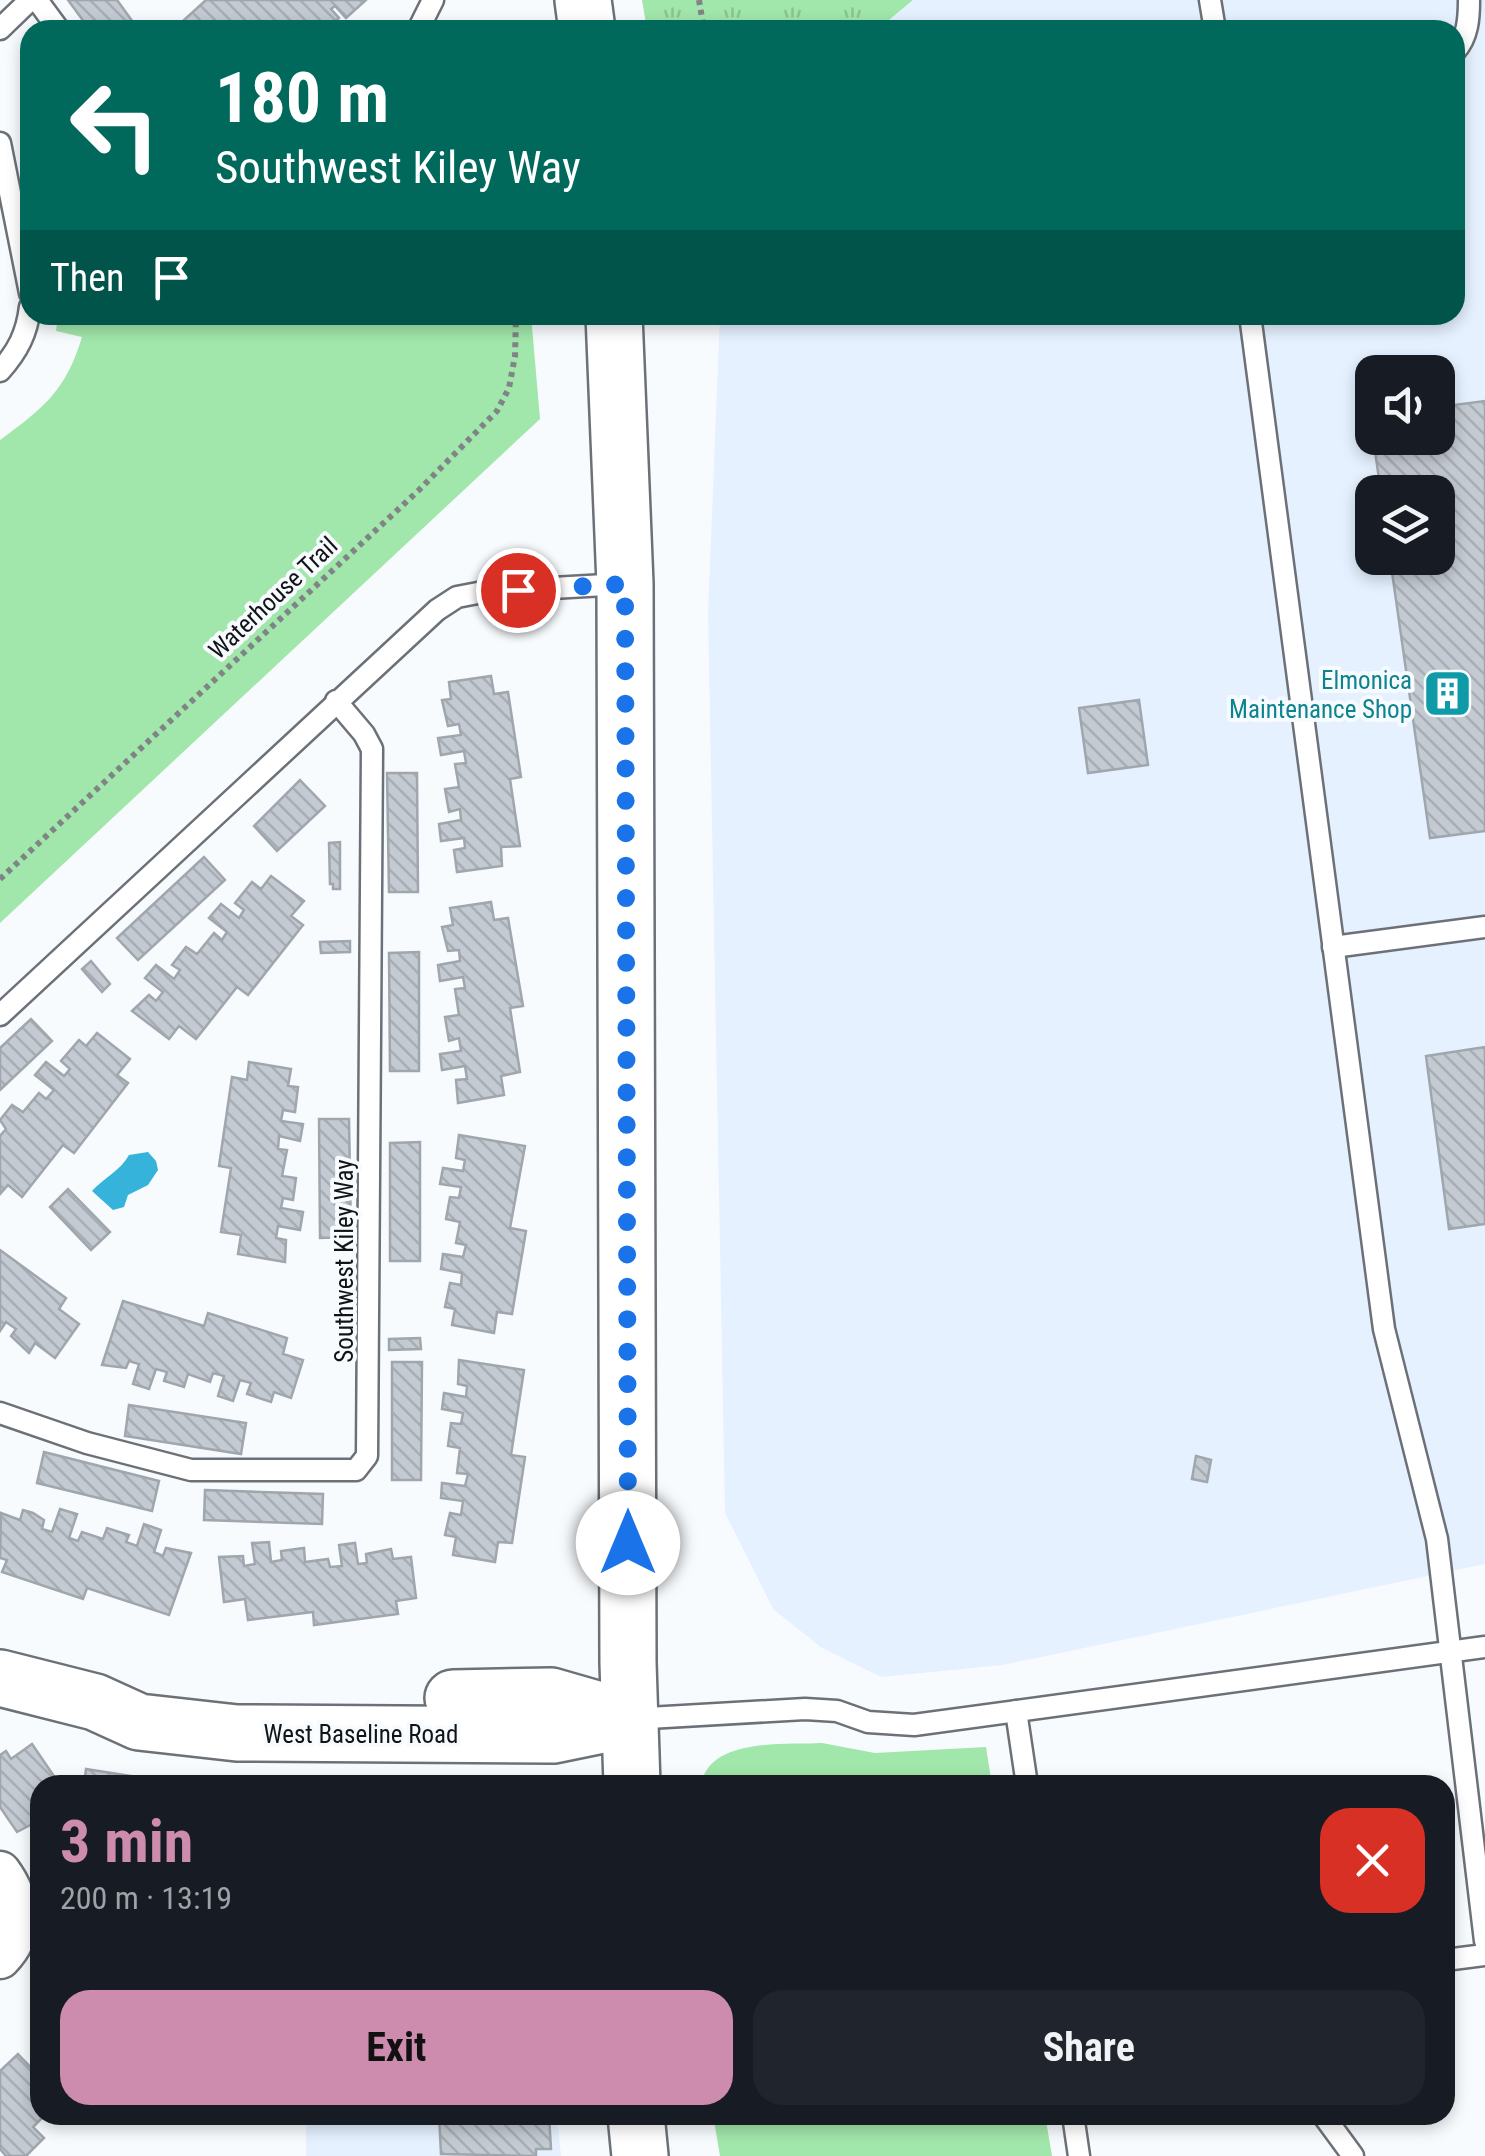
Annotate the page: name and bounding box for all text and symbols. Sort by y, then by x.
text: 180 m [215,57,389,139]
icon: left [50,60,180,190]
text: Southwest Kiley Way [215,141,581,194]
icon: arrive [144,250,199,305]
text: Then [50,256,124,300]
map controls [1355,355,1455,575]
button: sound [1355,355,1455,455]
button: layers [1355,475,1455,575]
street label: Waterhouse Trail [203,531,343,665]
pin [476,548,561,633]
icon: arrive [491,563,546,618]
place label: Elmonica Maintenance Shop [1229,666,1412,724]
building icon: Elmonica Maintenance Shop [1421,668,1473,720]
street label: Southwest Kiley Way [330,1159,359,1363]
position arrow [576,1491,680,1595]
street label: West Baseline Road [264,1720,458,1749]
text: 3 min [60,1806,193,1877]
button: close [1320,1808,1425,1913]
text: 200 m · 13:19 [60,1879,232,1917]
button: Exit [60,1990,733,2105]
button: Share [753,1990,1425,2105]

